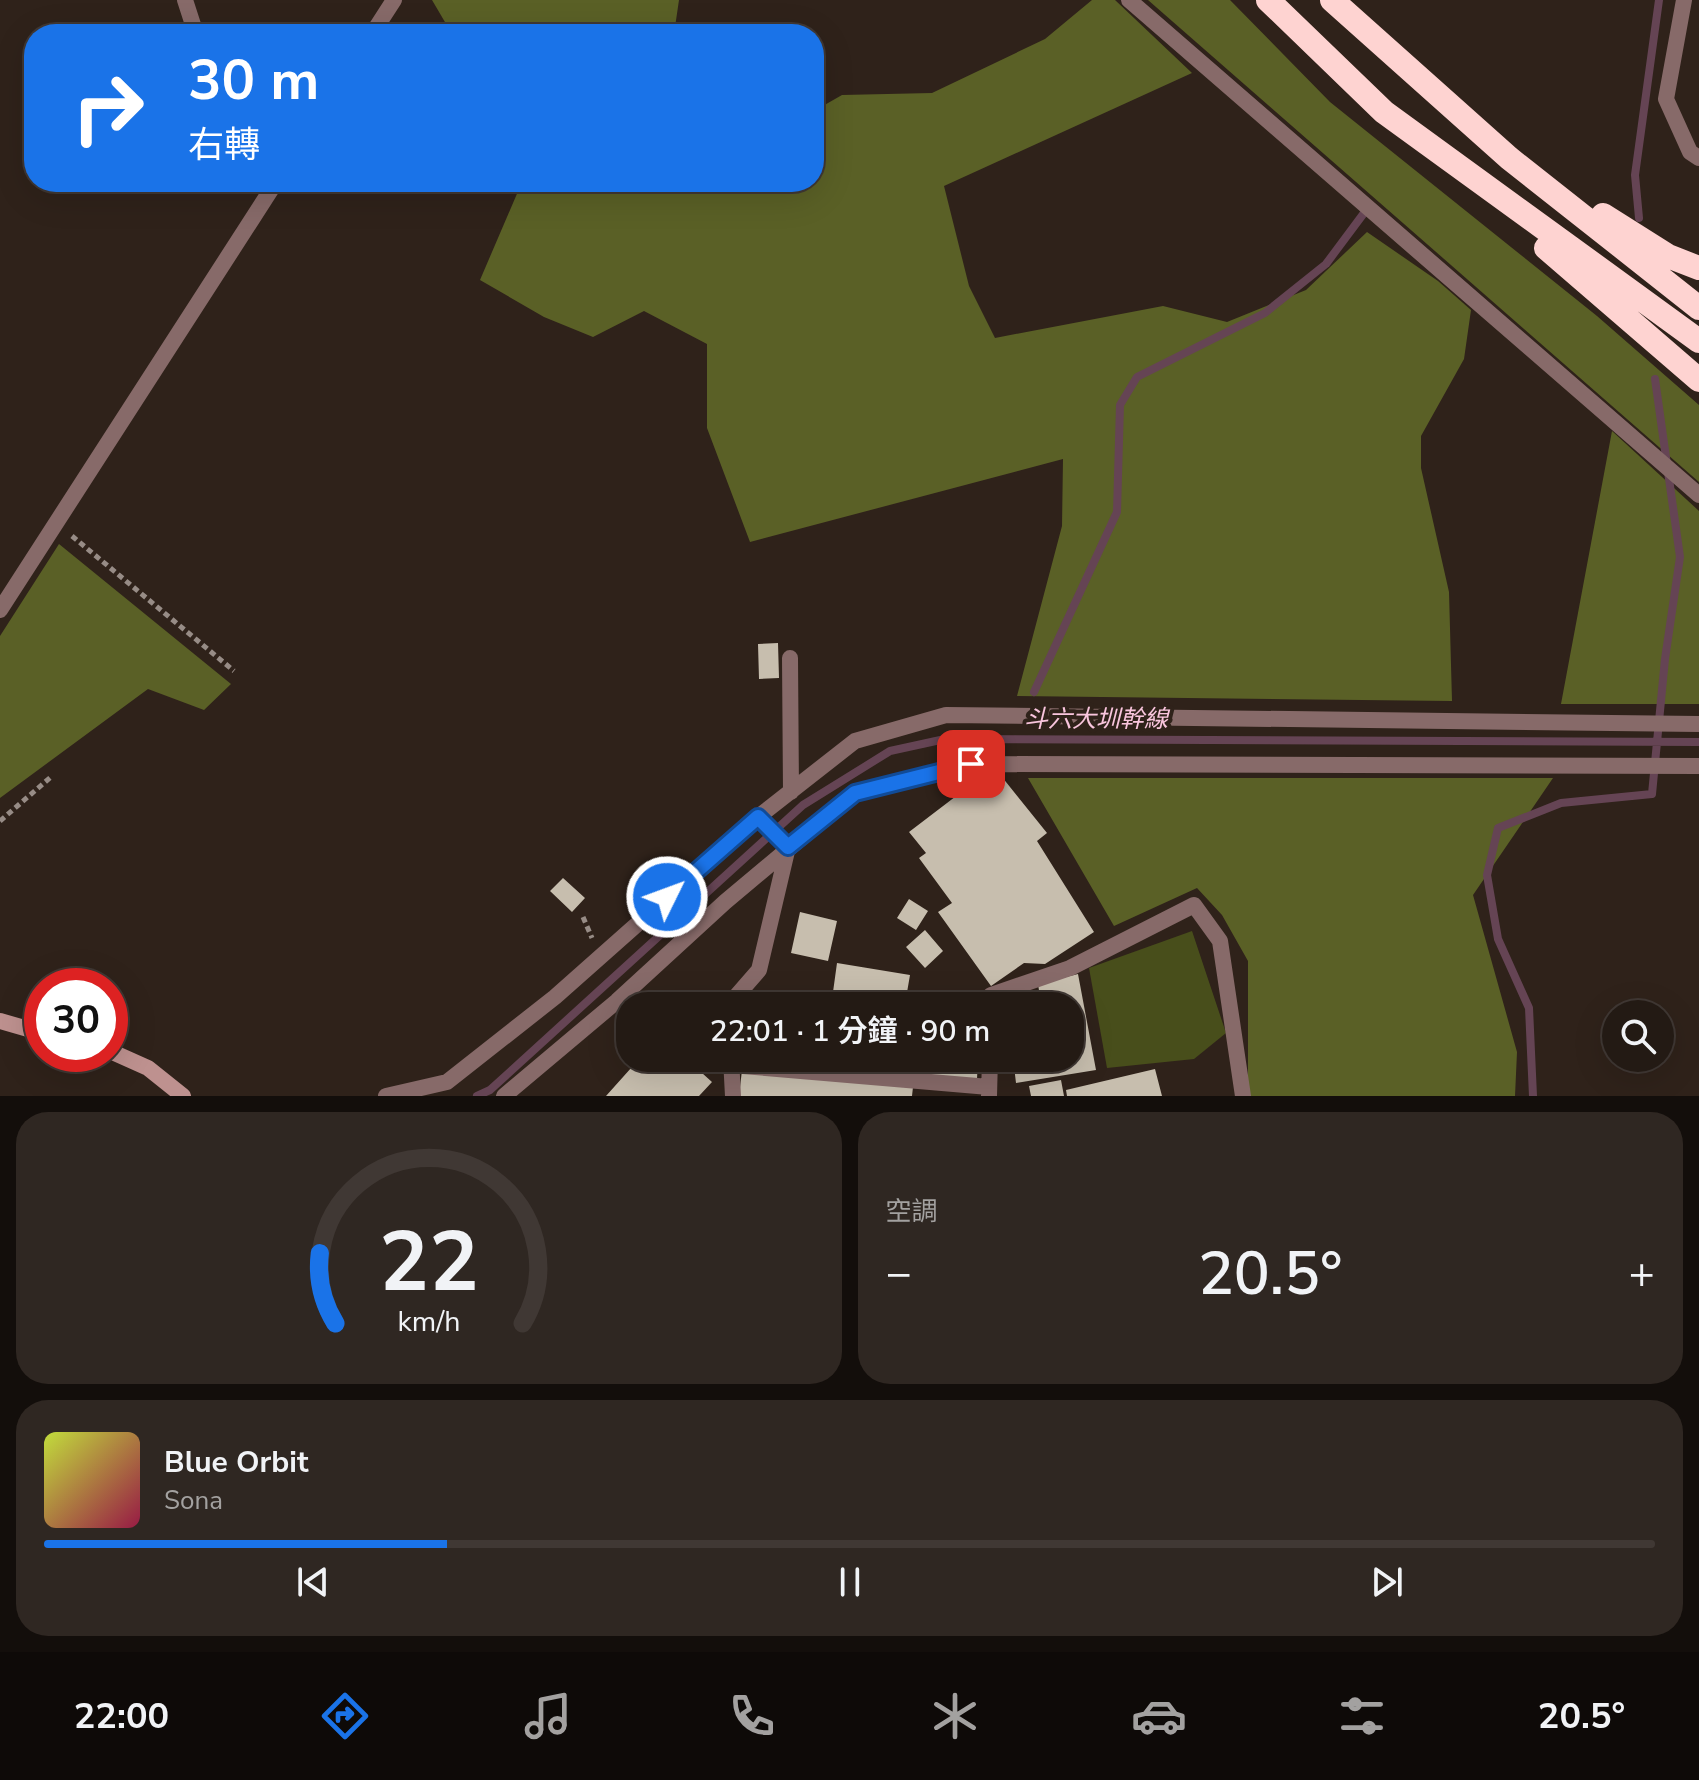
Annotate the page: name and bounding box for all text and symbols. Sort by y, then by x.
text: 30 m [188,42,319,119]
icon: right [56,56,160,160]
text: 右轉 [188,121,260,170]
water label: 斗六大圳幹線 [1024,703,1171,735]
pin [937,730,1005,798]
icon: arrive [949,742,993,786]
position arrow [625,855,709,939]
speed limit sign: 30 [24,968,128,1072]
map controls [1602,1000,1674,1072]
button: search [1602,1000,1674,1072]
text: 22:01 · 1 分鐘 · 90 m [710,1011,990,1052]
text: 空調 [886,1194,938,1229]
text: 22 [379,1206,479,1319]
text: 20.5° [1198,1233,1343,1315]
text: − [886,1244,912,1304]
text: + [1629,1244,1655,1304]
text: km/h [397,1302,460,1341]
text: Blue Orbit [164,1442,308,1483]
text: Sona [164,1483,223,1518]
icon: previous [291,1560,335,1604]
icon: pause [828,1560,872,1604]
icon: next [1365,1560,1409,1604]
icon: directions [317,1688,373,1744]
icon: music [520,1688,576,1744]
icon: phone [724,1688,780,1744]
icon: climate [927,1688,983,1744]
icon: car [1131,1688,1187,1744]
icon: filters [1334,1688,1390,1744]
text: 22:00 [74,1692,169,1741]
text: 20.5° [1538,1692,1625,1741]

